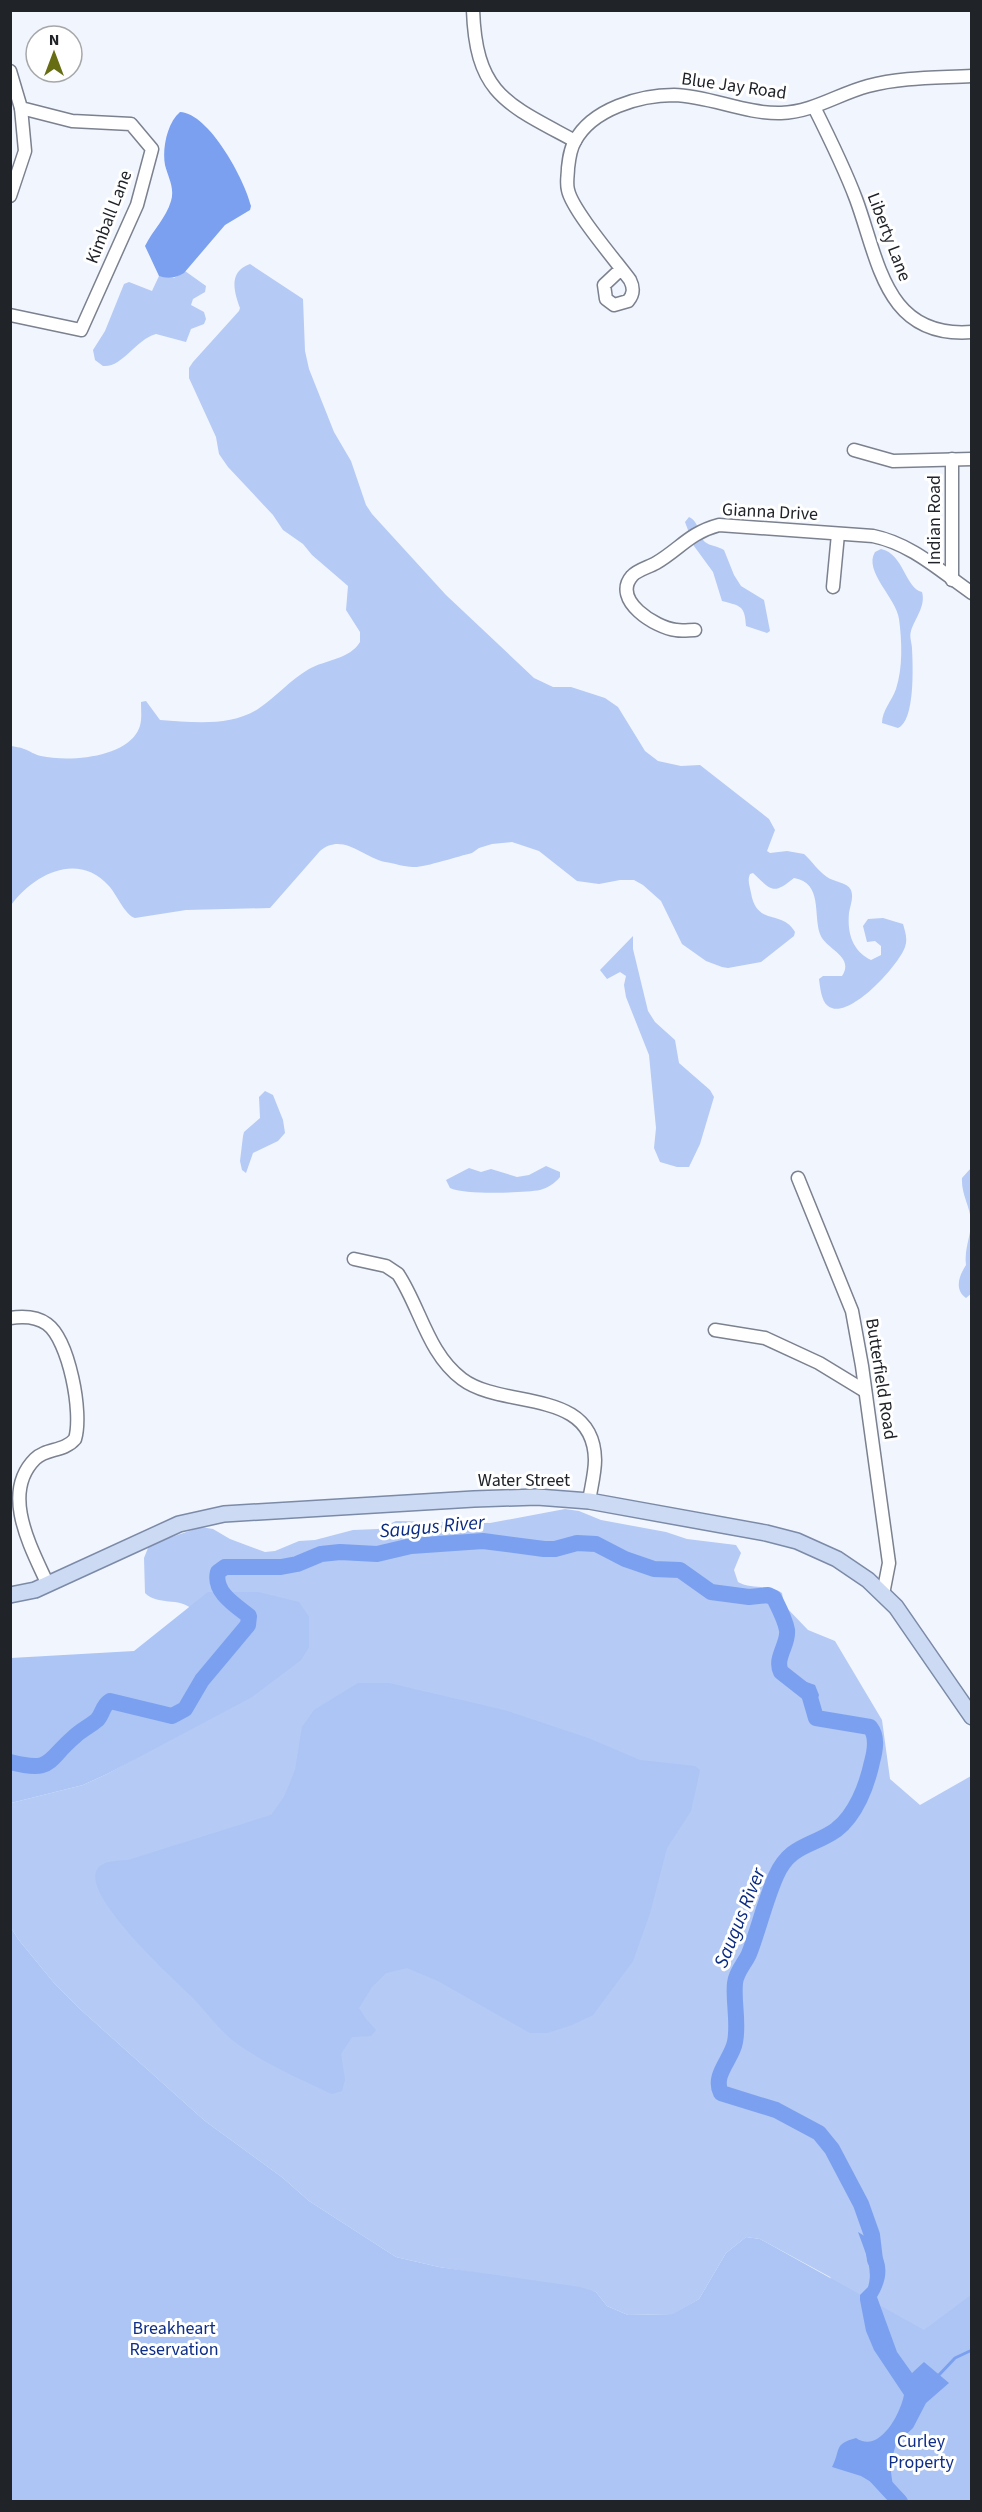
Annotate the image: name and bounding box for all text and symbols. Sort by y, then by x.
north arrow [24,24,84,84]
text: N [49,29,59,51]
street label: Blue Jay Road [680,66,788,106]
street label: Kimball Lane [80,167,138,267]
street label: Liberty Lane [861,189,917,285]
street label: Indian Road [922,475,947,565]
street label: Gianna Drive [721,497,819,527]
street label: Butterfield Road [859,1317,903,1441]
street label: Water Street [478,1468,570,1493]
water label: Saugus River [378,1508,487,1546]
water label: Saugus River [707,1863,773,1972]
park label: Breakheart Reservation [129,2316,219,2362]
park label: Curley Property [888,2429,954,2475]

